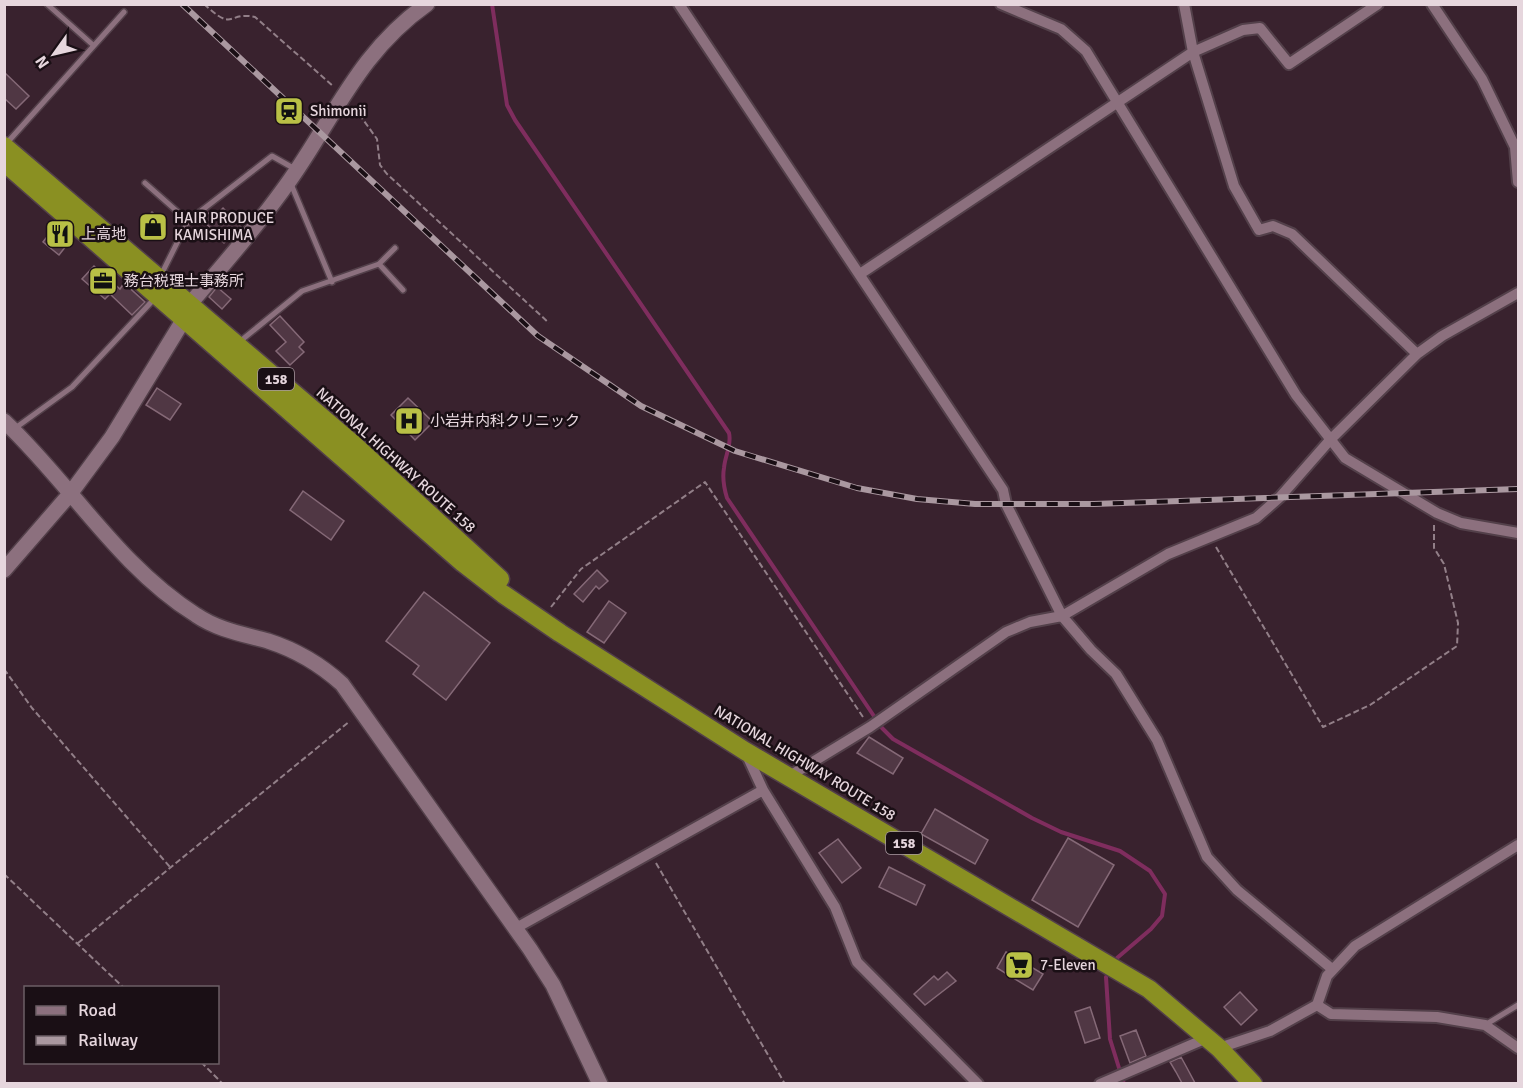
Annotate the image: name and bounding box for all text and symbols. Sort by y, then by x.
north arrow [24,24,84,84]
text: N [31,52,54,72]
station icon: Shimonii [273,95,305,127]
place label: Shimonii [310,102,367,120]
place label: HAIR PRODUCE KAMISHIMA [174,209,274,244]
shop icon: HAIR PRODUCE KAMISHIMA [137,211,169,243]
restaurant icon: 上高地 [44,218,76,250]
place label: 上高地 [81,225,126,243]
office icon: 務台税理士事務所 [87,265,119,297]
place label: 務台税理士事務所 [124,272,244,290]
road number: 158 [258,368,294,390]
street label: NATIONAL HIGHWAY ROUTE 158 [313,384,479,536]
hospital icon: 小岩井内科クリニック [393,405,425,437]
place label: 小岩井内科クリニック [430,412,580,430]
street label: NATIONAL HIGHWAY ROUTE 158 [711,702,899,824]
road number: 158 [886,832,922,854]
supermarket icon: 7-Eleven [1003,949,1035,981]
place label: 7-Eleven [1040,956,1096,974]
legend [24,986,219,1064]
text: Road [78,999,117,1021]
text: Railway [78,1029,139,1051]

